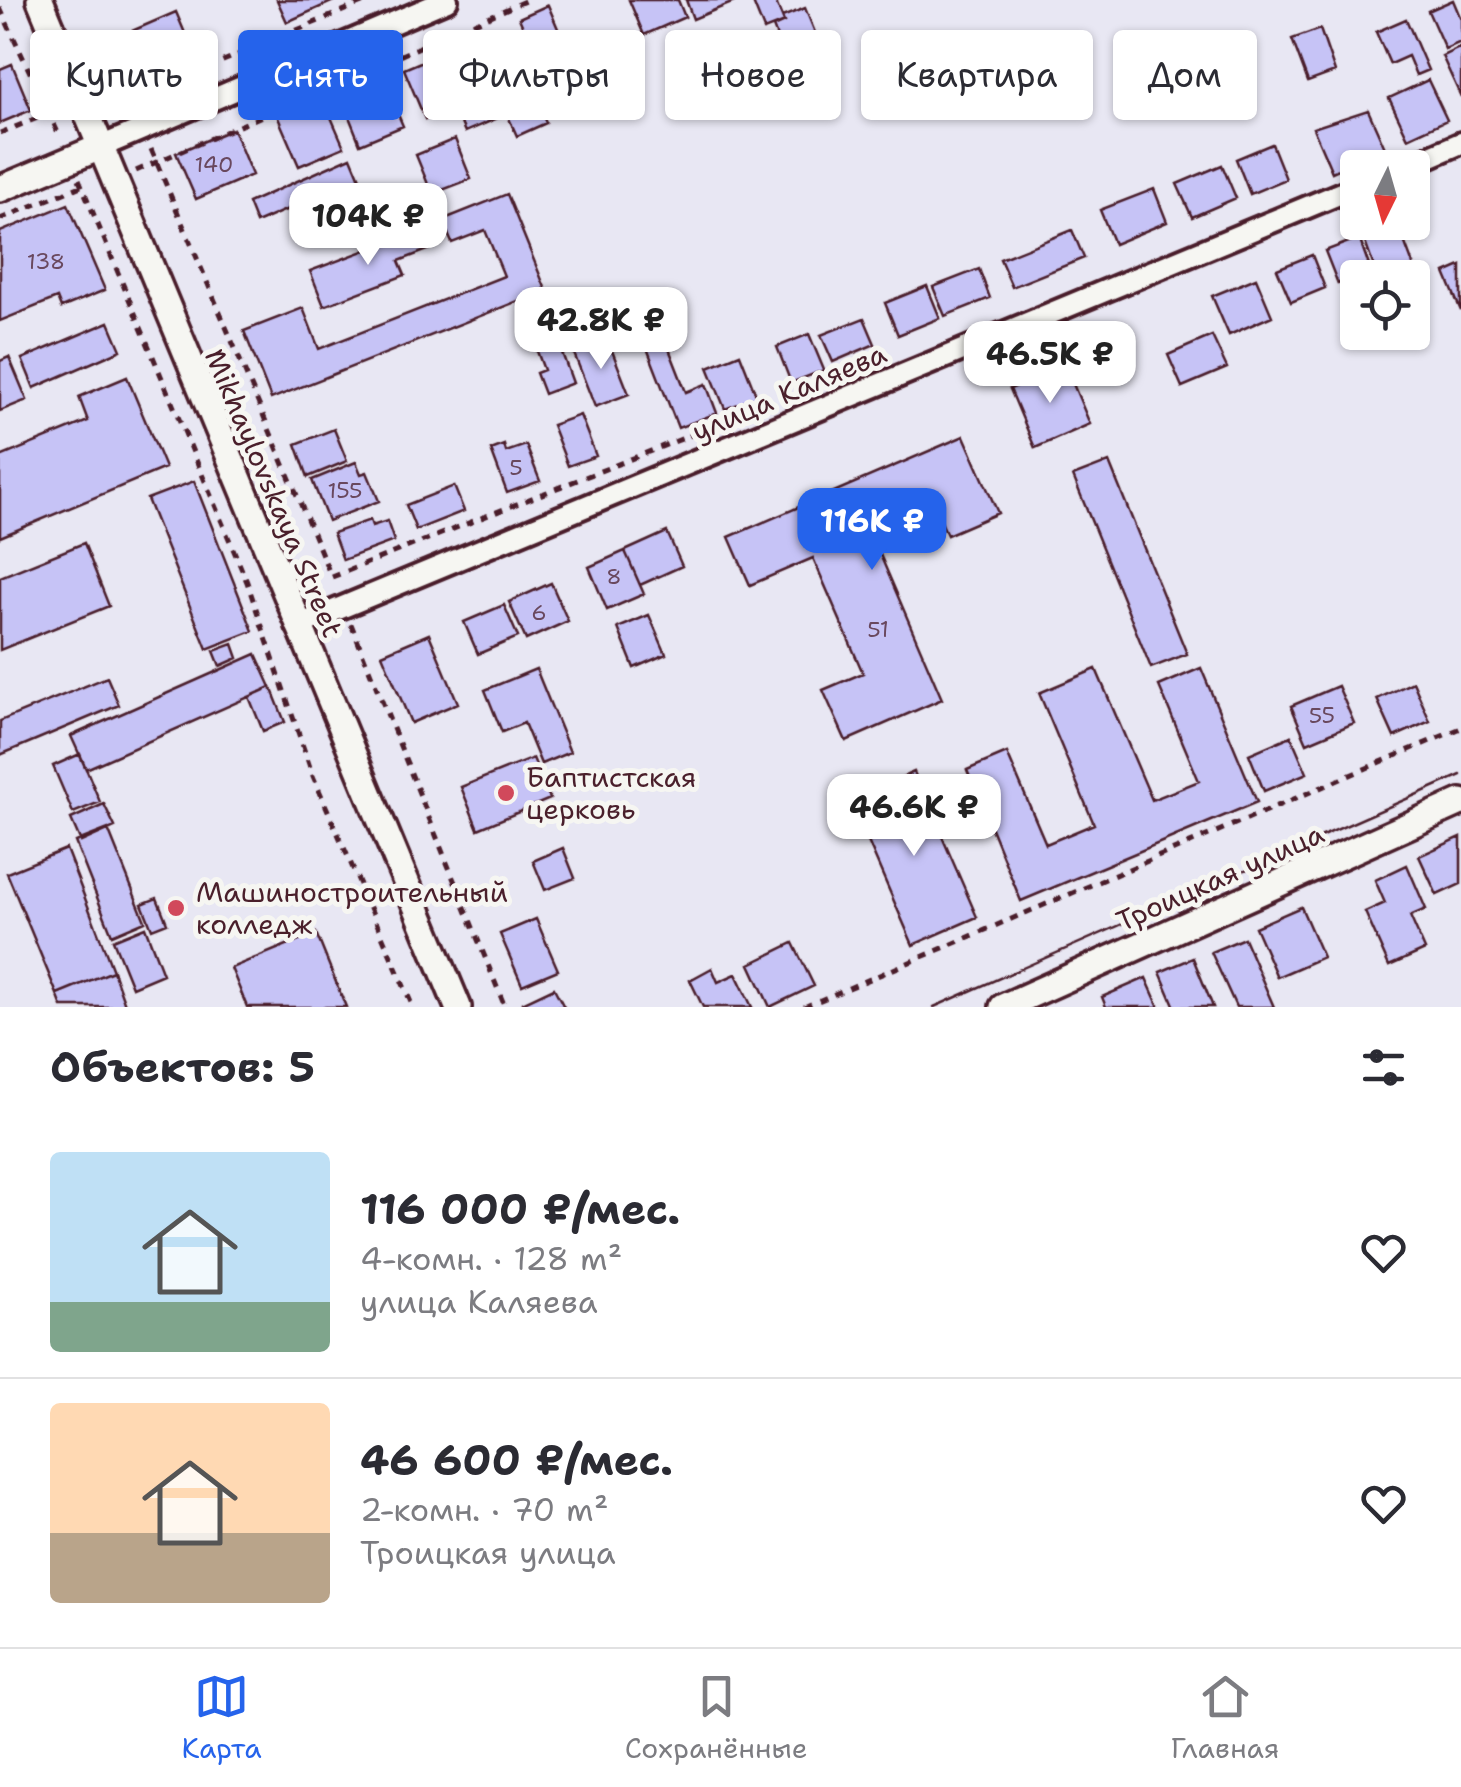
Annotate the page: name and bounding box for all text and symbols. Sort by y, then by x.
chip: Купить [30,30,218,120]
chip: Снять [238,30,403,120]
chip: Фильтры [423,30,645,120]
chip: Новое [665,30,841,120]
chip: Квартира [861,30,1093,120]
chip: Дом [1113,30,1257,120]
house number: 140 [195,150,233,179]
north arrow [1340,150,1430,240]
map controls [1340,150,1430,350]
pin: 104K ₽ [287,183,449,268]
text: 104K ₽ [311,194,425,237]
house number: 138 [27,247,65,276]
button: locate [1340,260,1430,350]
pin: 42.8K ₽ [509,287,693,372]
text: 42.8K ₽ [536,298,666,341]
pin: 46.5K ₽ [958,321,1142,406]
text: 46.5K ₽ [986,332,1114,375]
street label: улица Каляева [686,334,892,450]
street label: Mikhaylovskaya Street [196,343,352,643]
house number: 5 [509,453,523,482]
house number: 155 [327,476,363,505]
pin: 116K ₽ [791,488,953,573]
text: 116K ₽ [819,499,925,542]
house number: 8 [606,562,622,591]
house number: 6 [531,598,547,627]
house number: 51 [867,615,889,644]
house number: 55 [1309,701,1335,730]
place label: Баптистская церковь [526,758,696,828]
pin: 46.6K ₽ [822,774,1006,859]
marker: Баптистская церковь [495,782,517,804]
text: 46.6K ₽ [849,785,979,828]
street label: Троицкая улица [1110,814,1330,940]
place label: Машиностроительный колледж [196,873,508,943]
marker: Машиностроительный колледж [165,897,187,919]
text: Объектов: 5 [50,1039,315,1095]
icon: filters [1356,1040,1411,1095]
text: 116 000 ₽/мес. [360,1181,680,1237]
icon: home [130,1192,250,1312]
icon: heart [1356,1225,1411,1280]
text: 4-комн. · 128 m² [360,1237,622,1280]
text: улица Каляева [360,1280,598,1323]
text: 46 600 ₽/мес. [360,1432,673,1488]
icon: home [130,1443,250,1563]
icon: heart [1356,1476,1411,1531]
text: 2-комн. · 70 m² [360,1488,608,1531]
text: Троицкая улица [360,1531,616,1574]
tab: Карта [182,1669,262,1767]
tab: Сохранённые [625,1669,808,1767]
tab: Главная [1171,1669,1279,1767]

